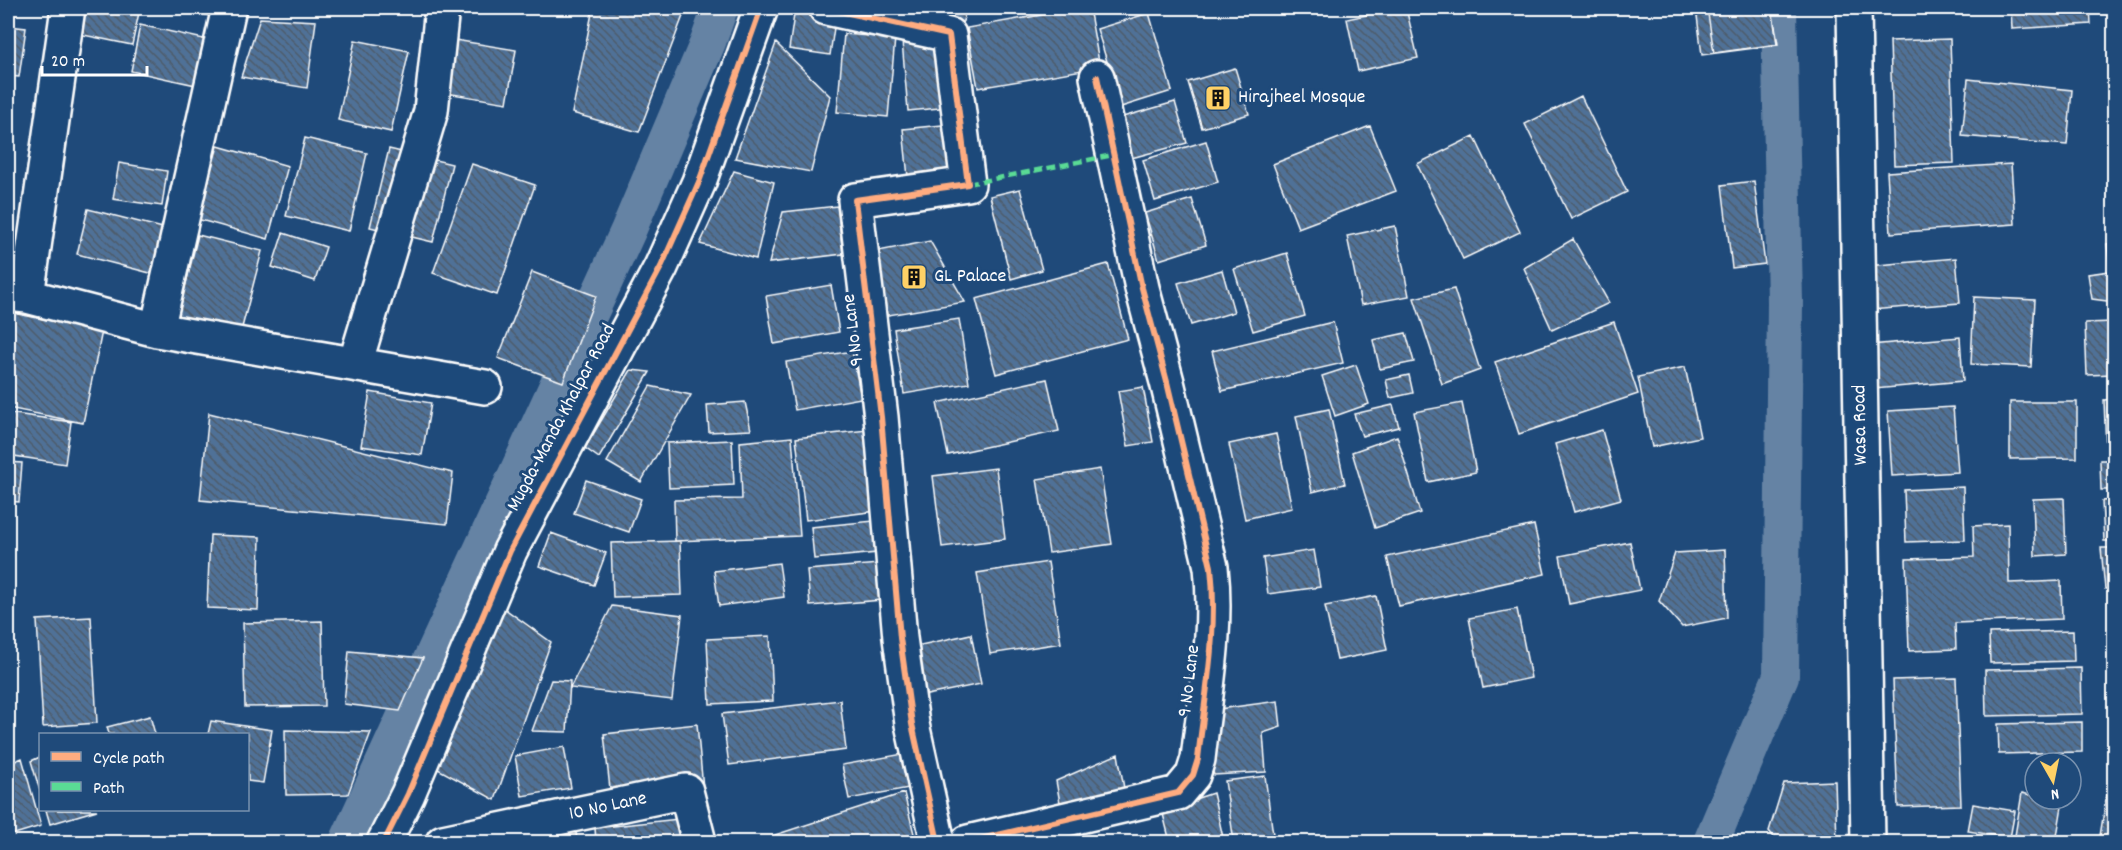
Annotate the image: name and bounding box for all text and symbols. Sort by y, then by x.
scale bar [42,39,147,77]
text: 20 m [51,50,85,75]
building icon: Hirajheel Mosque [1203,83,1233,113]
place label: Hirajheel Mosque [1238,84,1366,112]
building icon: GL Palace [899,262,929,292]
place label: GL Palace [934,263,1006,291]
street label: 9 No Lane [836,292,872,368]
street label: Mugda-Manda Khalpar Road [501,319,623,517]
street label: Wasa Road [1846,384,1876,466]
street label: 9 No Lane [1172,643,1208,719]
legend [39,733,249,811]
text: Cycle path [93,747,164,772]
north arrow [2023,751,2083,811]
text: Path [93,777,125,802]
text: N [2049,781,2061,805]
street label: 10 No Lane [567,785,650,829]

